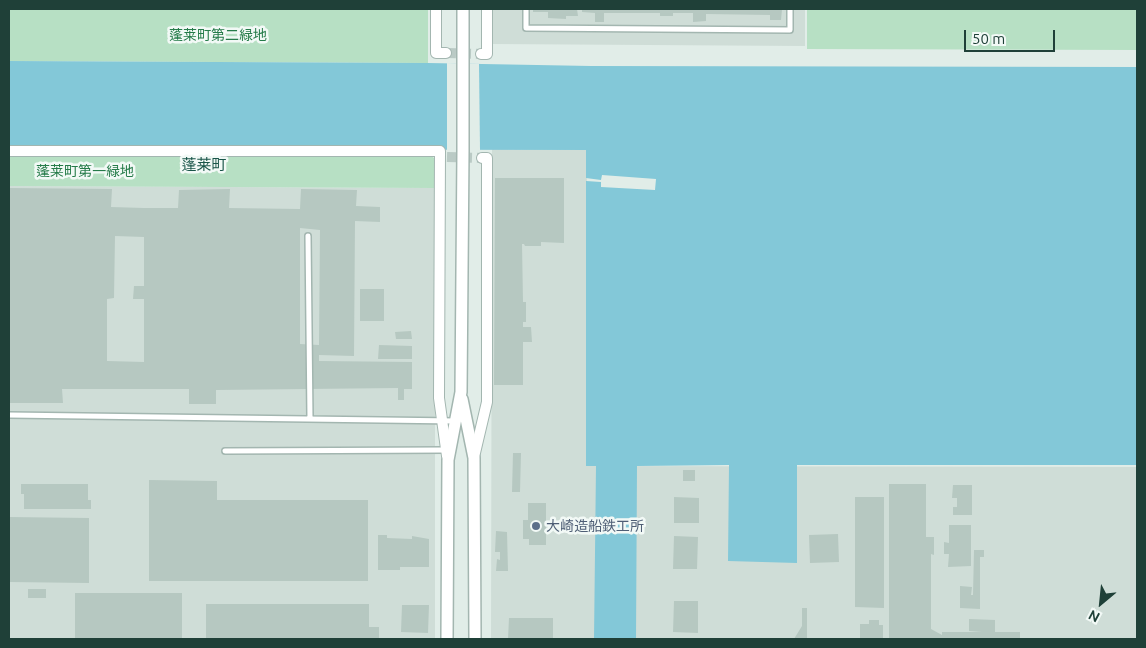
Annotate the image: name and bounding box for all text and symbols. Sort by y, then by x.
scale bar [966,20,1057,52]
park label: 蓬莱町第二緑地 [169,27,267,43]
text: 50 m [972,30,1005,47]
district label: 蓬莱町 [182,156,226,174]
park label: 蓬莱町第一緑地 [36,163,134,179]
place label: 大崎造船鉄工所 [546,518,644,534]
marker: 大崎造船鉄工所 [530,520,542,532]
north arrow [1076,578,1126,628]
text: N [1086,607,1102,626]

